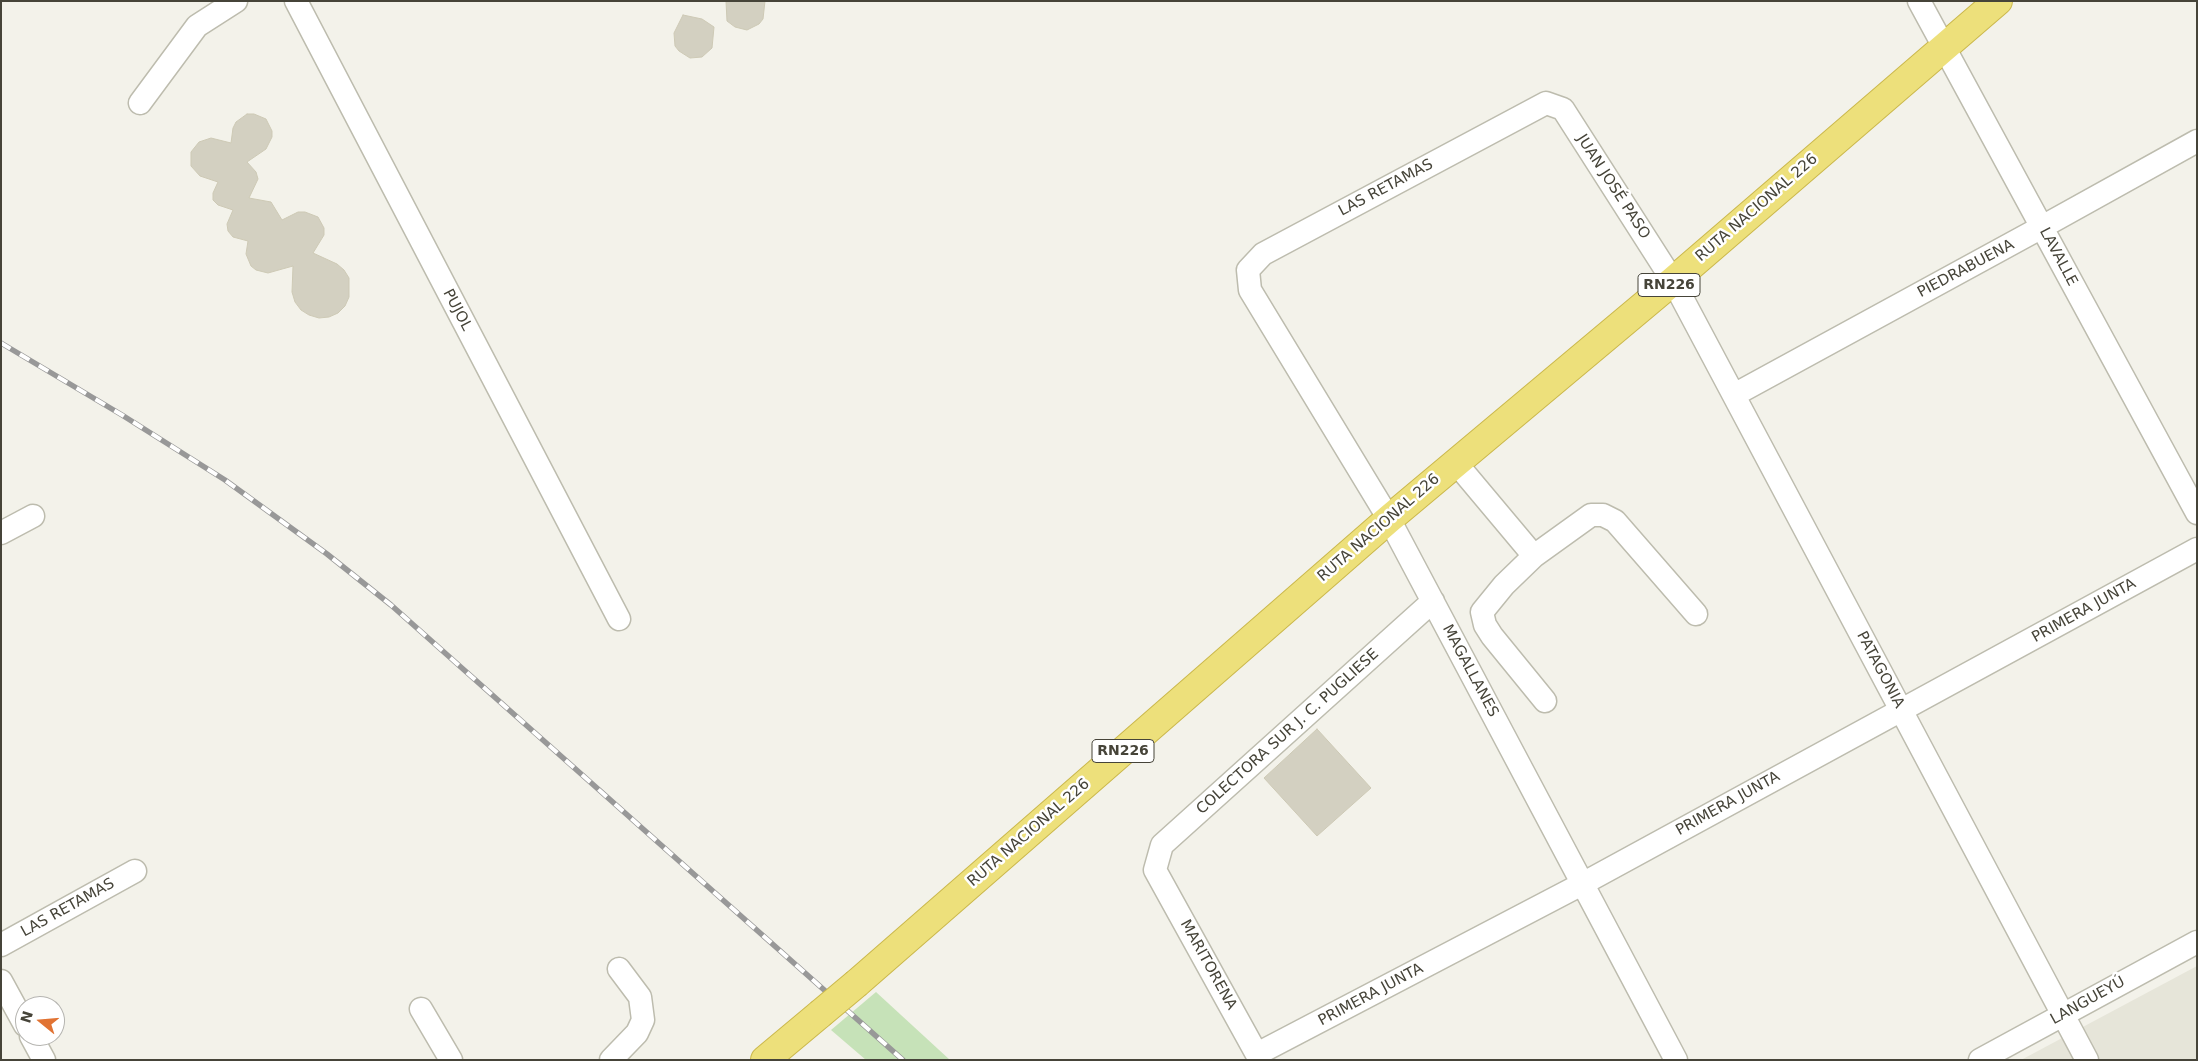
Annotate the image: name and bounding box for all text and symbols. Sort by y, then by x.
street label: JUAN JOSÉ PASO [1572,131,1654,243]
street label: RUTA NACIONAL 226 [1692,150,1822,266]
street label: LAS RETAMAS [1336,156,1436,220]
street label: LAVALLE [2035,225,2081,289]
street label: PIEDRABUENA [1915,236,2017,302]
road number: RN226 [1638,274,1700,296]
street label: PUJOL [439,286,475,334]
street label: RUTA NACIONAL 226 [1314,470,1444,586]
street label: PRIMERA JUNTA [2029,575,2139,647]
street label: MAGALLANES [1438,622,1502,720]
street label: PATAGONIA [1852,628,1908,712]
street label: COLECTORA SUR J. C. PUGLIESE [1193,645,1383,819]
road number: RN226 [1092,739,1154,762]
street label: PRIMERA JUNTA [1673,768,1783,840]
street label: RUTA NACIONAL 226 [964,775,1094,891]
street label: LAS RETAMAS [18,875,118,941]
street label: MARITORENA [1176,917,1240,1013]
street label: PRIMERA JUNTA [1316,960,1426,1030]
street label: LANGUEYÚ [2048,973,2128,1029]
north arrow [15,996,65,1046]
text: N [17,1009,36,1025]

